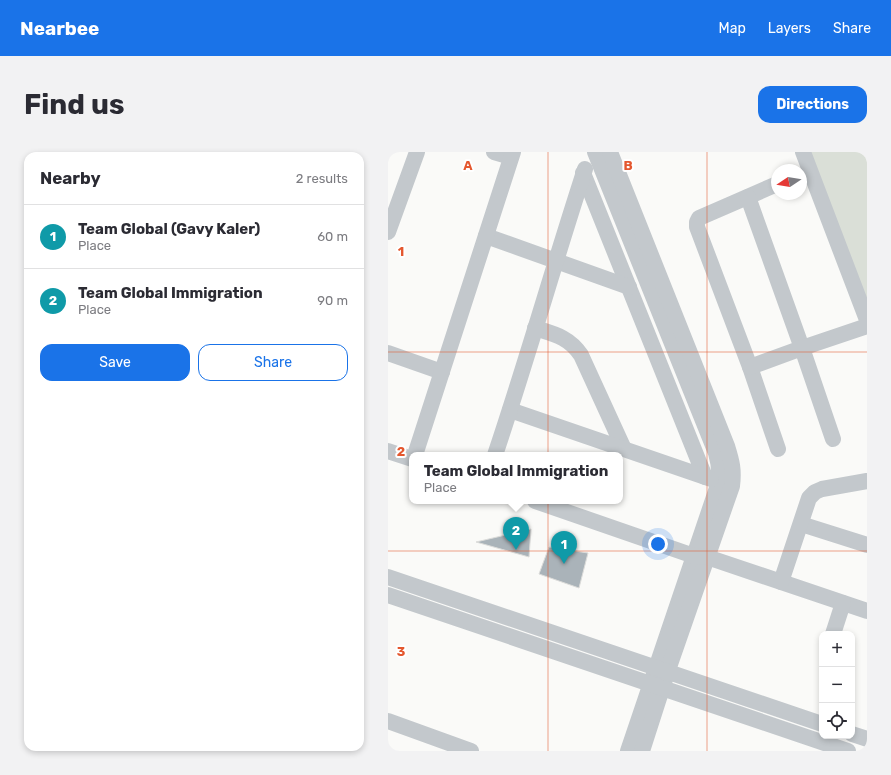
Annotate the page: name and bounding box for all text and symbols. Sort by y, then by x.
text: Nearbee [20,17,99,40]
text: Map [719,20,746,37]
text: Layers [768,20,811,37]
text: Share [833,20,871,37]
button: Directions [758,86,867,123]
text: Find us [24,88,124,121]
text: A [463,158,473,173]
text: B [623,158,633,173]
north arrow [771,164,807,200]
text: Nearby [40,168,101,188]
text: 2 results [296,171,348,186]
text: Team Global (Gavy Kaler) [78,220,260,238]
text: 1 [50,229,56,244]
text: 60 m [317,229,348,244]
text: Place [78,238,111,253]
text: 1 [398,244,404,259]
text: Team Global Immigration [78,284,263,302]
text: 2 [49,293,57,308]
text: 90 m [317,293,348,308]
text: Place [78,302,111,317]
button: Save [40,344,190,381]
button: Share [198,344,348,381]
text: 2 [397,444,405,459]
popup [409,452,623,504]
text: Team Global Immigration [424,462,608,480]
text: Place [424,480,457,495]
pin: 2 [503,517,529,550]
pin: 1 [551,531,577,564]
your location [648,534,668,554]
map controls [819,631,855,739]
button: + [819,631,855,667]
text: 3 [397,644,406,659]
button: − [819,667,855,703]
button: locate [819,703,855,739]

